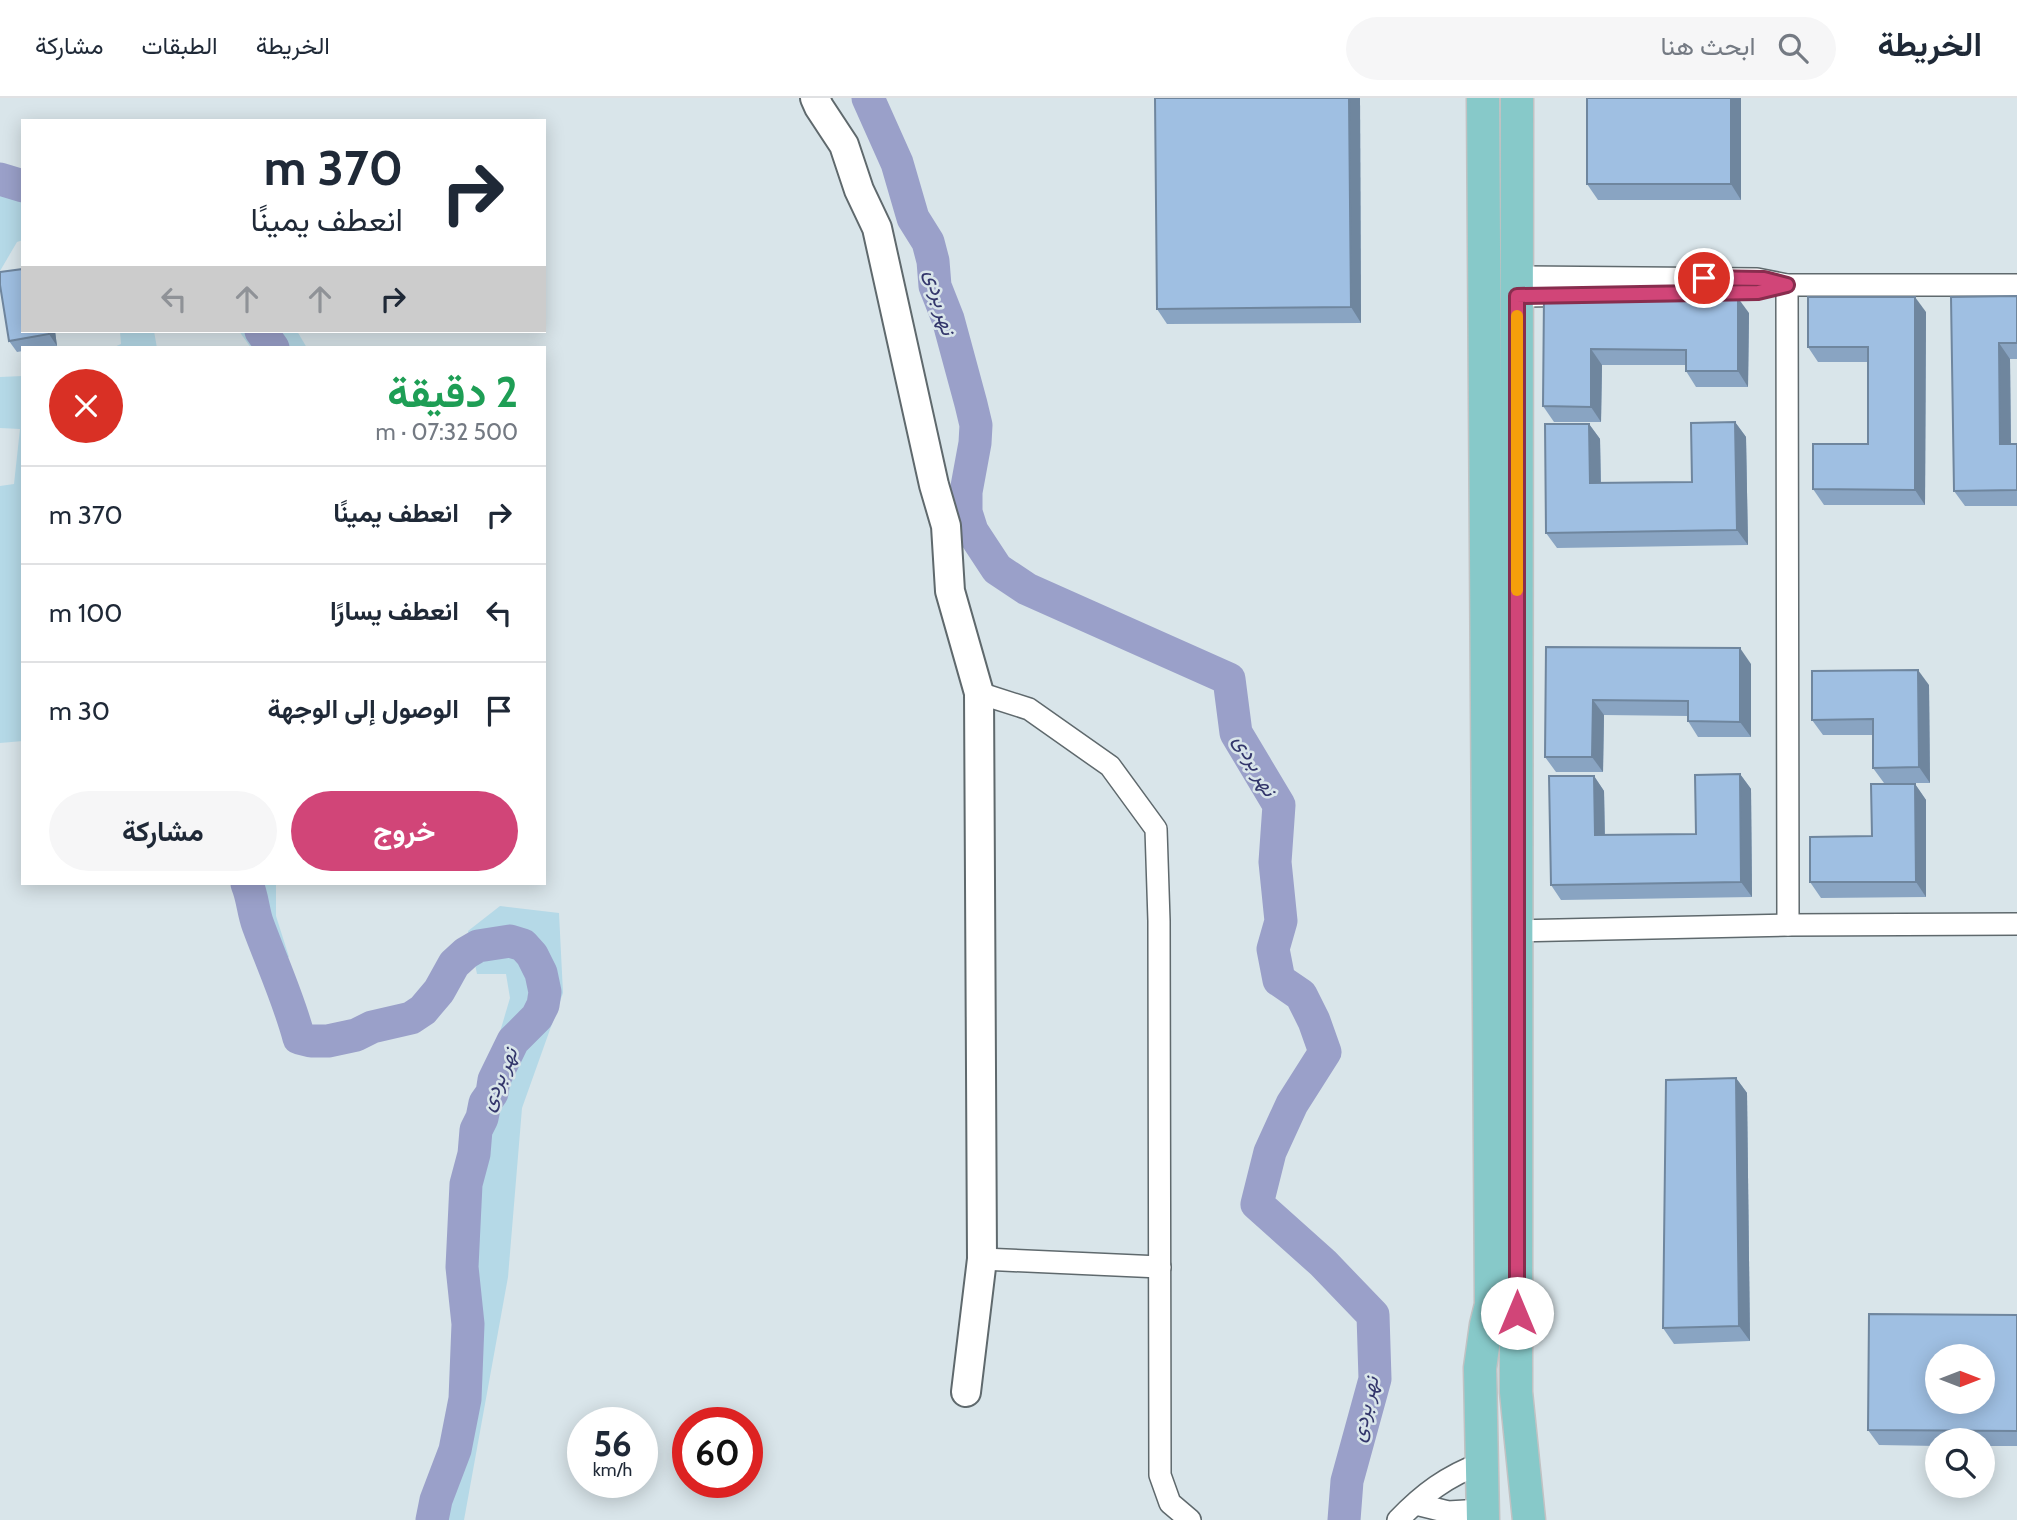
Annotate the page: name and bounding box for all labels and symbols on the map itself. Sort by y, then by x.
pin [1674,248,1734,308]
water label: نهر بردى [919,267,962,339]
water label: نهر بردى [1228,730,1284,801]
water label: نهر بردى [474,1043,524,1115]
position arrow [1480,1276,1554,1350]
north arrow [1925,1344,1995,1414]
water label: نهر بردى [1344,1373,1385,1444]
speed limit sign: 60 [672,1407,763,1498]

